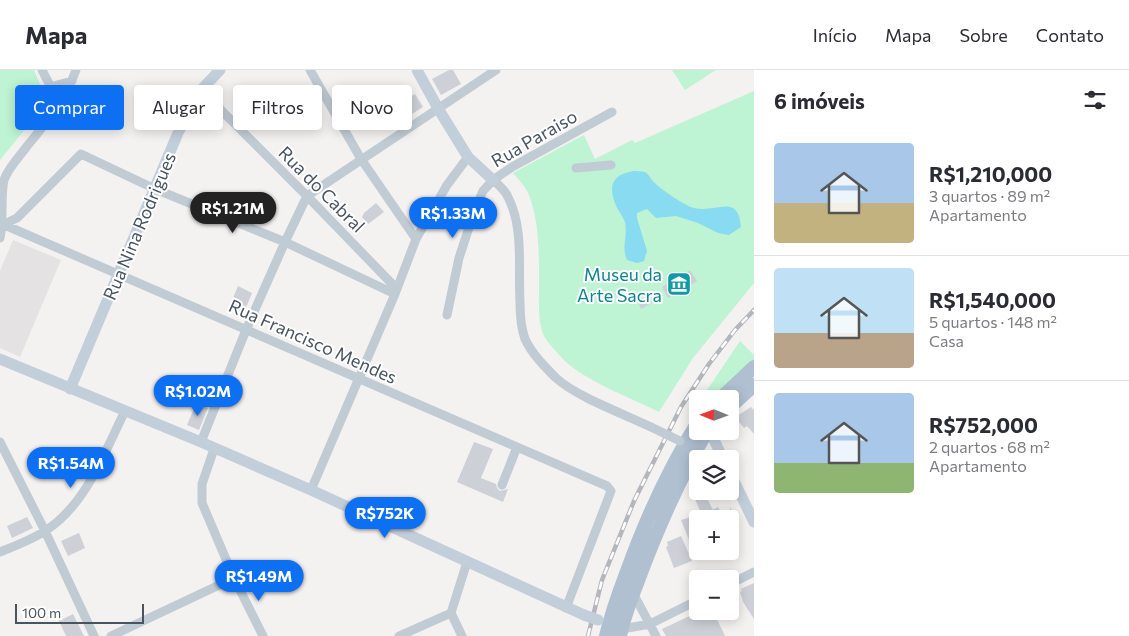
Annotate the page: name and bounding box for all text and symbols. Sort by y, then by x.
text: Mapa [25,20,87,49]
text: Início [813,24,857,46]
text: Mapa [885,24,931,46]
text: Sobre [959,24,1008,46]
text: Contato [1036,24,1104,46]
chip: Comprar [15,85,124,130]
chip: Alugar [134,85,223,130]
chip: Filtros [233,85,322,130]
chip: Novo [332,85,412,130]
icon: filters [1081,86,1109,114]
text: 6 imóveis [774,88,865,113]
street label: Rua Paraiso [487,105,581,171]
street label: Rua do Cabral [274,141,370,237]
street label: Rua Nina Rodrigues [98,149,180,303]
text: R$1,210,000 [929,161,1052,186]
icon: home [814,163,874,223]
text: 3 quartos · 89 m² [929,186,1050,205]
pin: R$1.21M [187,191,279,234]
pin: R$1.33M [407,196,499,239]
text: R$1.21M [201,198,265,217]
text: R$1.33M [420,203,486,222]
text: Apartamento [929,205,1027,224]
place label: Museu da Arte Sacra [577,263,662,306]
museum icon: Museu da Arte Sacra [666,271,692,297]
text: R$1,540,000 [929,287,1056,312]
icon: home [814,288,874,348]
street label: Rua Francisco Mendes [226,294,400,388]
text: 5 quartos · 148 m² [929,312,1057,331]
text: Casa [929,331,964,350]
pin: R$1.02M [152,374,244,417]
text: R$1.02M [165,381,231,400]
north arrow [689,390,739,440]
map controls [689,390,739,620]
text: R$752,000 [929,412,1038,437]
icon: home [814,413,874,473]
text: 2 quartos · 68 m² [929,437,1050,456]
pin: R$1.54M [25,446,117,489]
button: layers [689,450,739,500]
text: R$1.54M [38,453,104,472]
text: Apartamento [929,456,1027,475]
pin: R$752K [344,496,426,539]
text: R$752K [356,503,414,522]
button: + [689,510,739,560]
pin: R$1.49M [213,560,305,602]
text: R$1.49M [226,566,292,585]
button: − [689,570,739,620]
scale bar [15,601,144,624]
text: 100 m [22,604,61,621]

